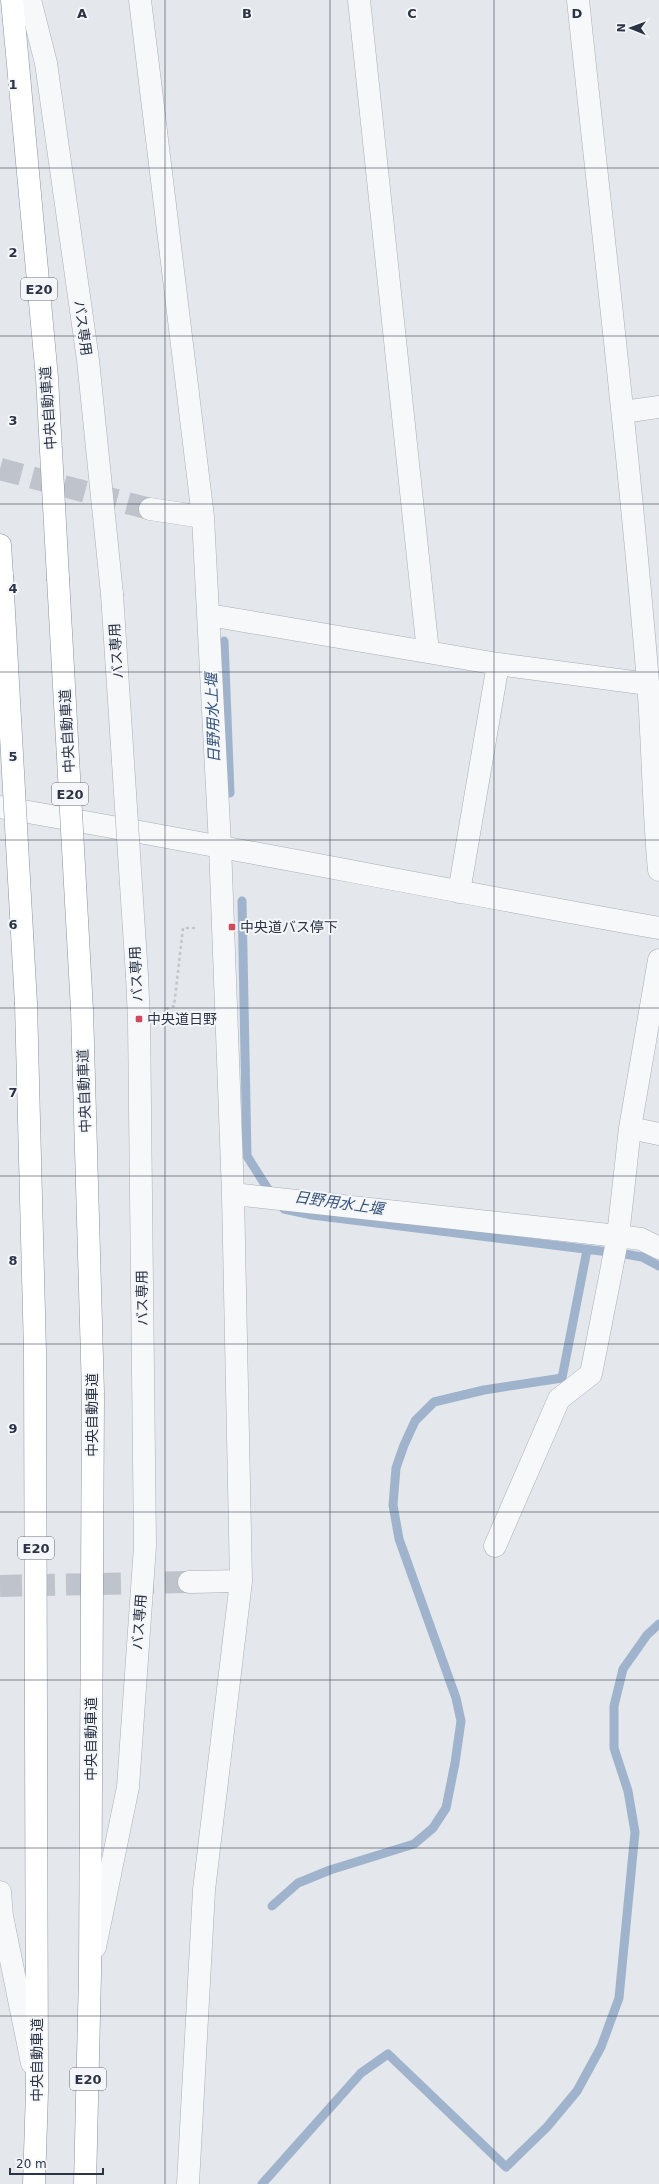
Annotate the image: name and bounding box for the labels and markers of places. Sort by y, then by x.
place label: 中央道バス停下 [240,919,338,935]
marker: 中央道バス停下 [227,922,237,932]
place label: 中央道日野 [147,1011,217,1027]
marker: 中央道日野 [134,1014,144,1024]

